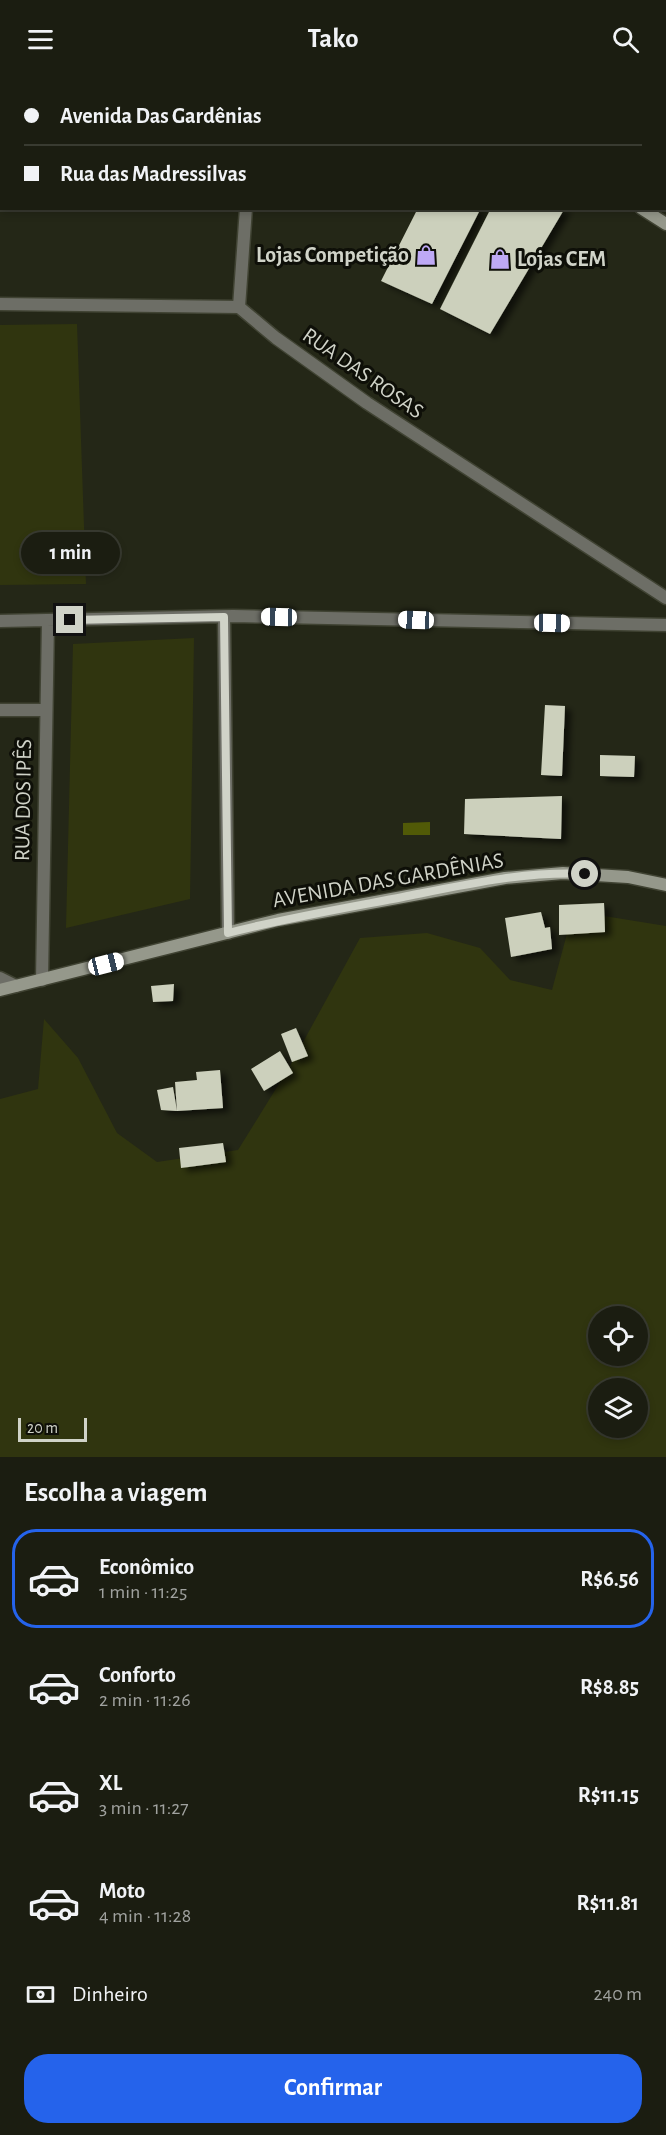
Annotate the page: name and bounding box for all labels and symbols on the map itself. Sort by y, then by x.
shop icon: Lojas Competição [414,243,438,267]
place label: Lojas Competição [256,244,409,267]
shop icon: Lojas CEM [488,247,512,271]
place label: Lojas CEM [517,248,606,271]
street label: RUA DAS ROSAS [299,323,427,423]
callout: 1 min [20,533,119,575]
route end [56,606,83,633]
car [261,608,297,626]
car [398,610,434,630]
car [534,614,570,632]
street label: RUA DOS IPÊS [10,739,35,861]
street label: AVENIDA DAS GARDÊNIAS [271,848,505,911]
route start [571,860,598,887]
car [86,951,126,977]
scale bar [18,1415,87,1442]

